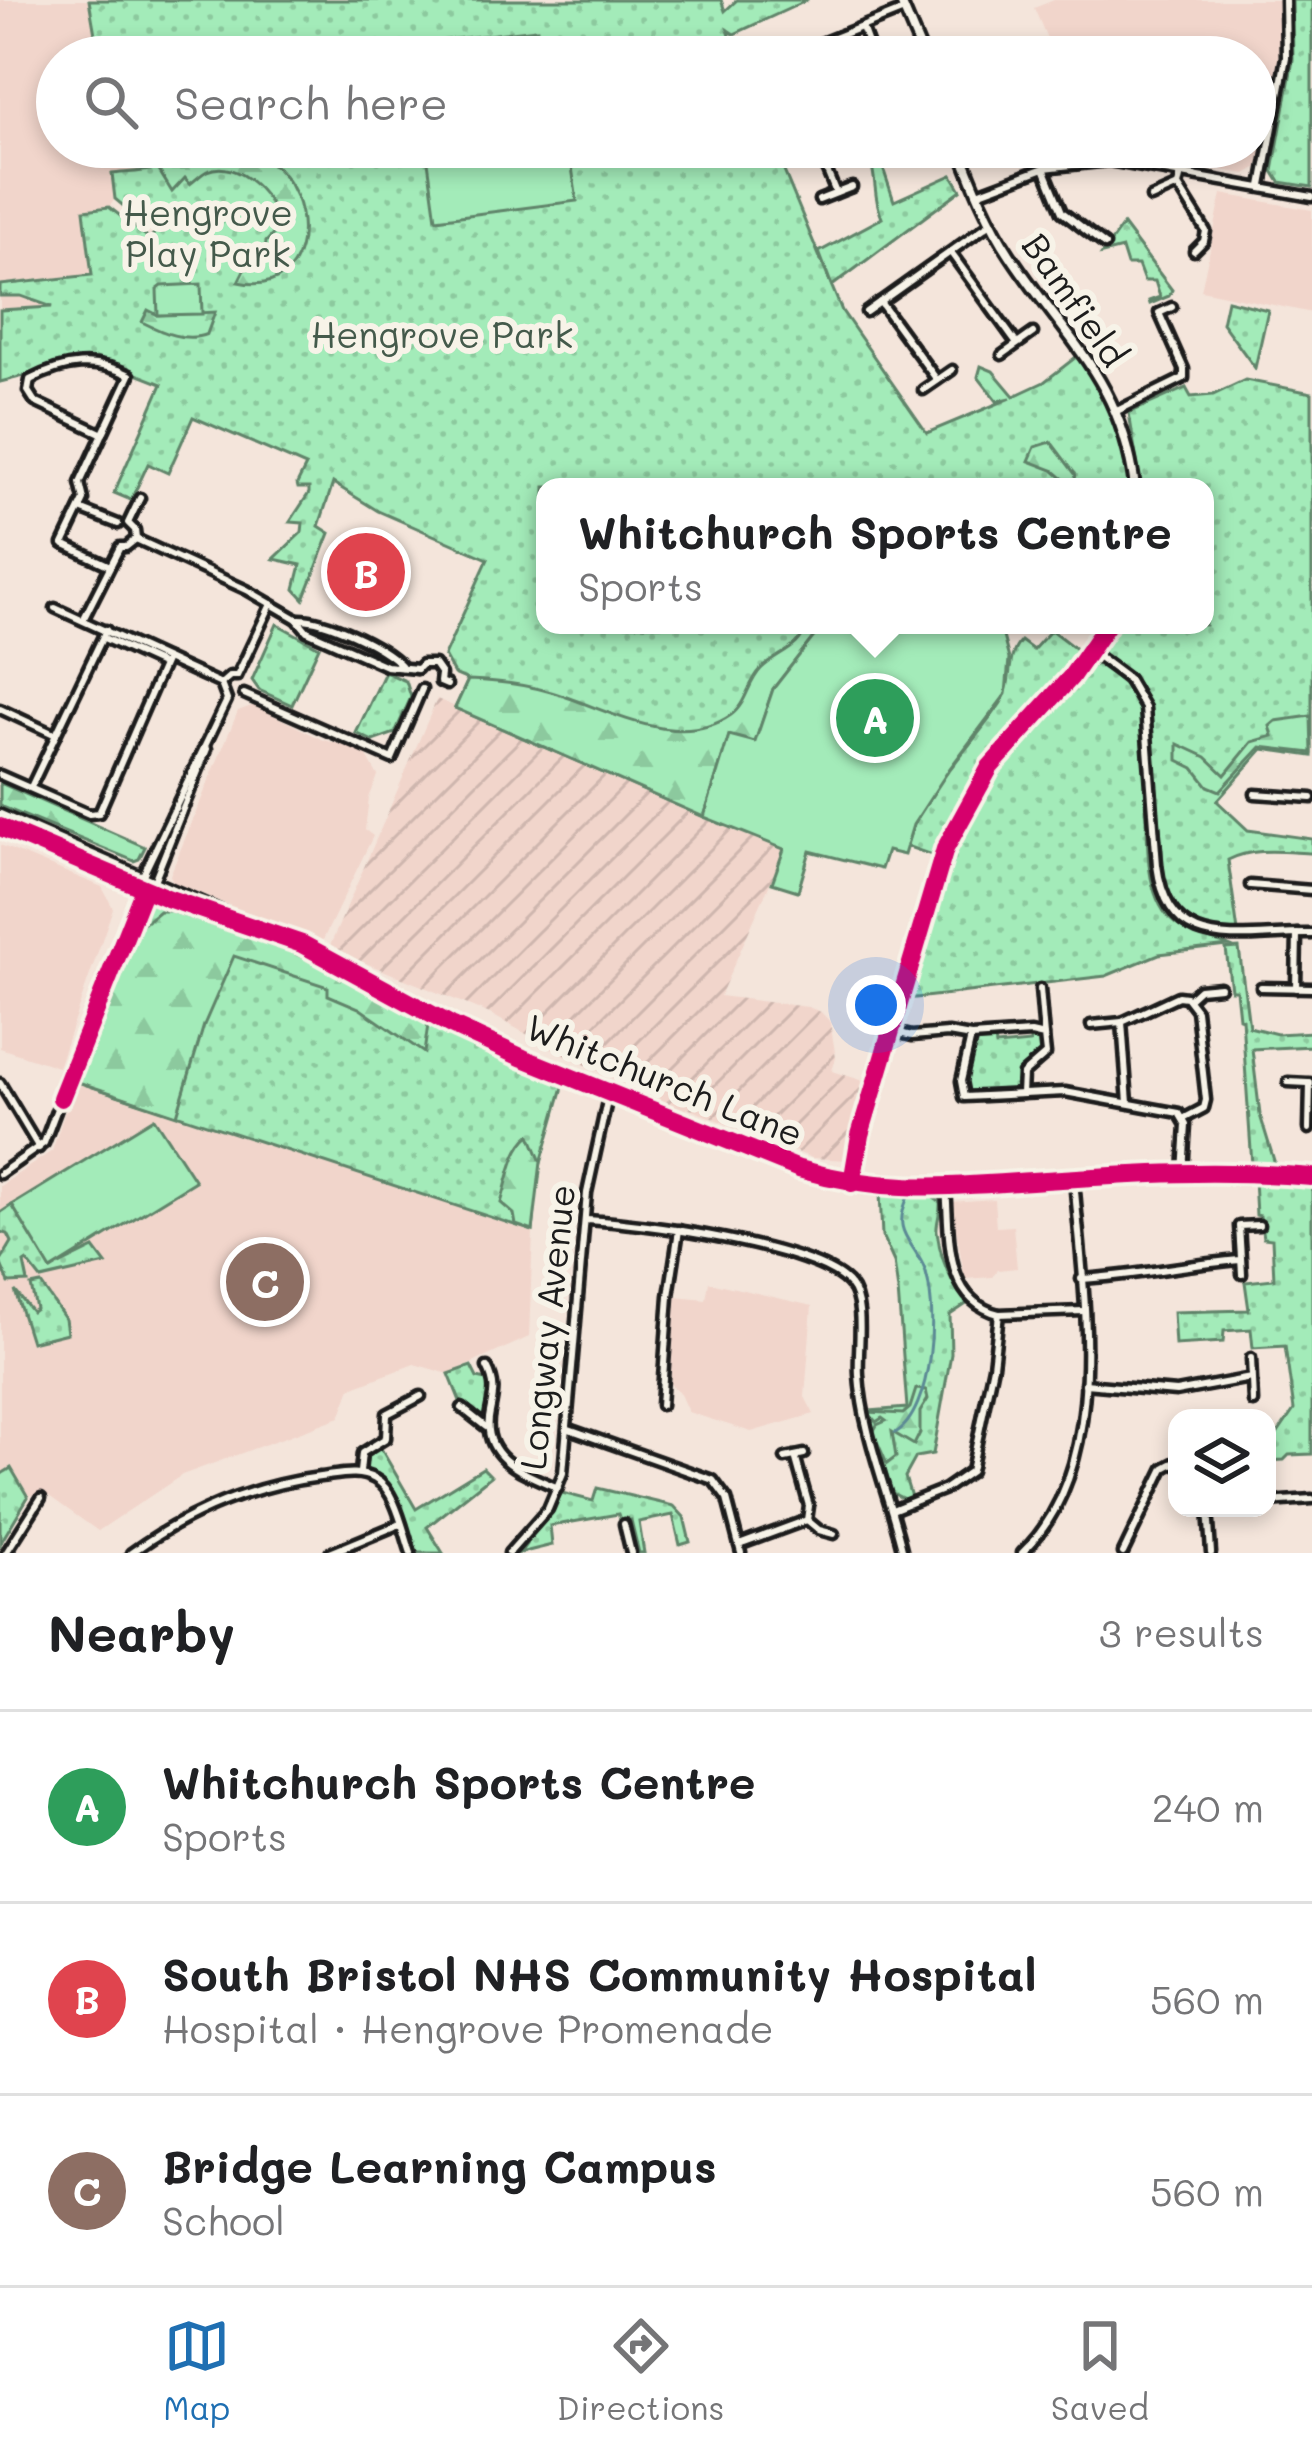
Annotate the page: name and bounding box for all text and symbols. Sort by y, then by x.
search box [36,36,1276,168]
icon: search [78,69,144,135]
text: Search here [174,73,448,131]
park label: Hengrove Play Park [123,188,293,277]
street label: Bamfield [1013,223,1139,375]
park label: Hengrove Park [311,310,573,357]
popup [536,478,1214,634]
text: Whitchurch Sports Centre [578,502,1172,560]
pin: B [327,527,405,617]
text: Sports [578,560,703,611]
pin: A [836,673,914,763]
your location [846,975,906,1035]
street label: Whitchurch Lane [520,1002,810,1156]
street label: Longway Avenue [508,1182,585,1472]
pin: C [226,1237,304,1327]
map controls [1168,1409,1276,1517]
button: layers [1168,1409,1276,1517]
text: Nearby [48,1598,235,1665]
text: 3 results [1099,1606,1264,1657]
text: Whitchurch Sports Centre [162,1752,756,1810]
text: A [73,1781,101,1832]
text: 240 m [1152,1781,1264,1832]
text: Sports [162,1810,287,1861]
text: South Bristol NHS Community Hospital [162,1944,1037,2002]
text: B [74,1973,100,2024]
text: 560 m [1150,1973,1264,2024]
text: Hospital · Hengrove Promenade [162,2002,774,2053]
text: Bridge Learning Campus [162,2136,717,2194]
text: C [73,2165,101,2216]
text: 560 m [1150,2165,1264,2216]
text: School [162,2194,285,2245]
tab: Map [163,2313,230,2428]
tab: Directions [557,2313,724,2428]
tab: Saved [1051,2313,1149,2428]

